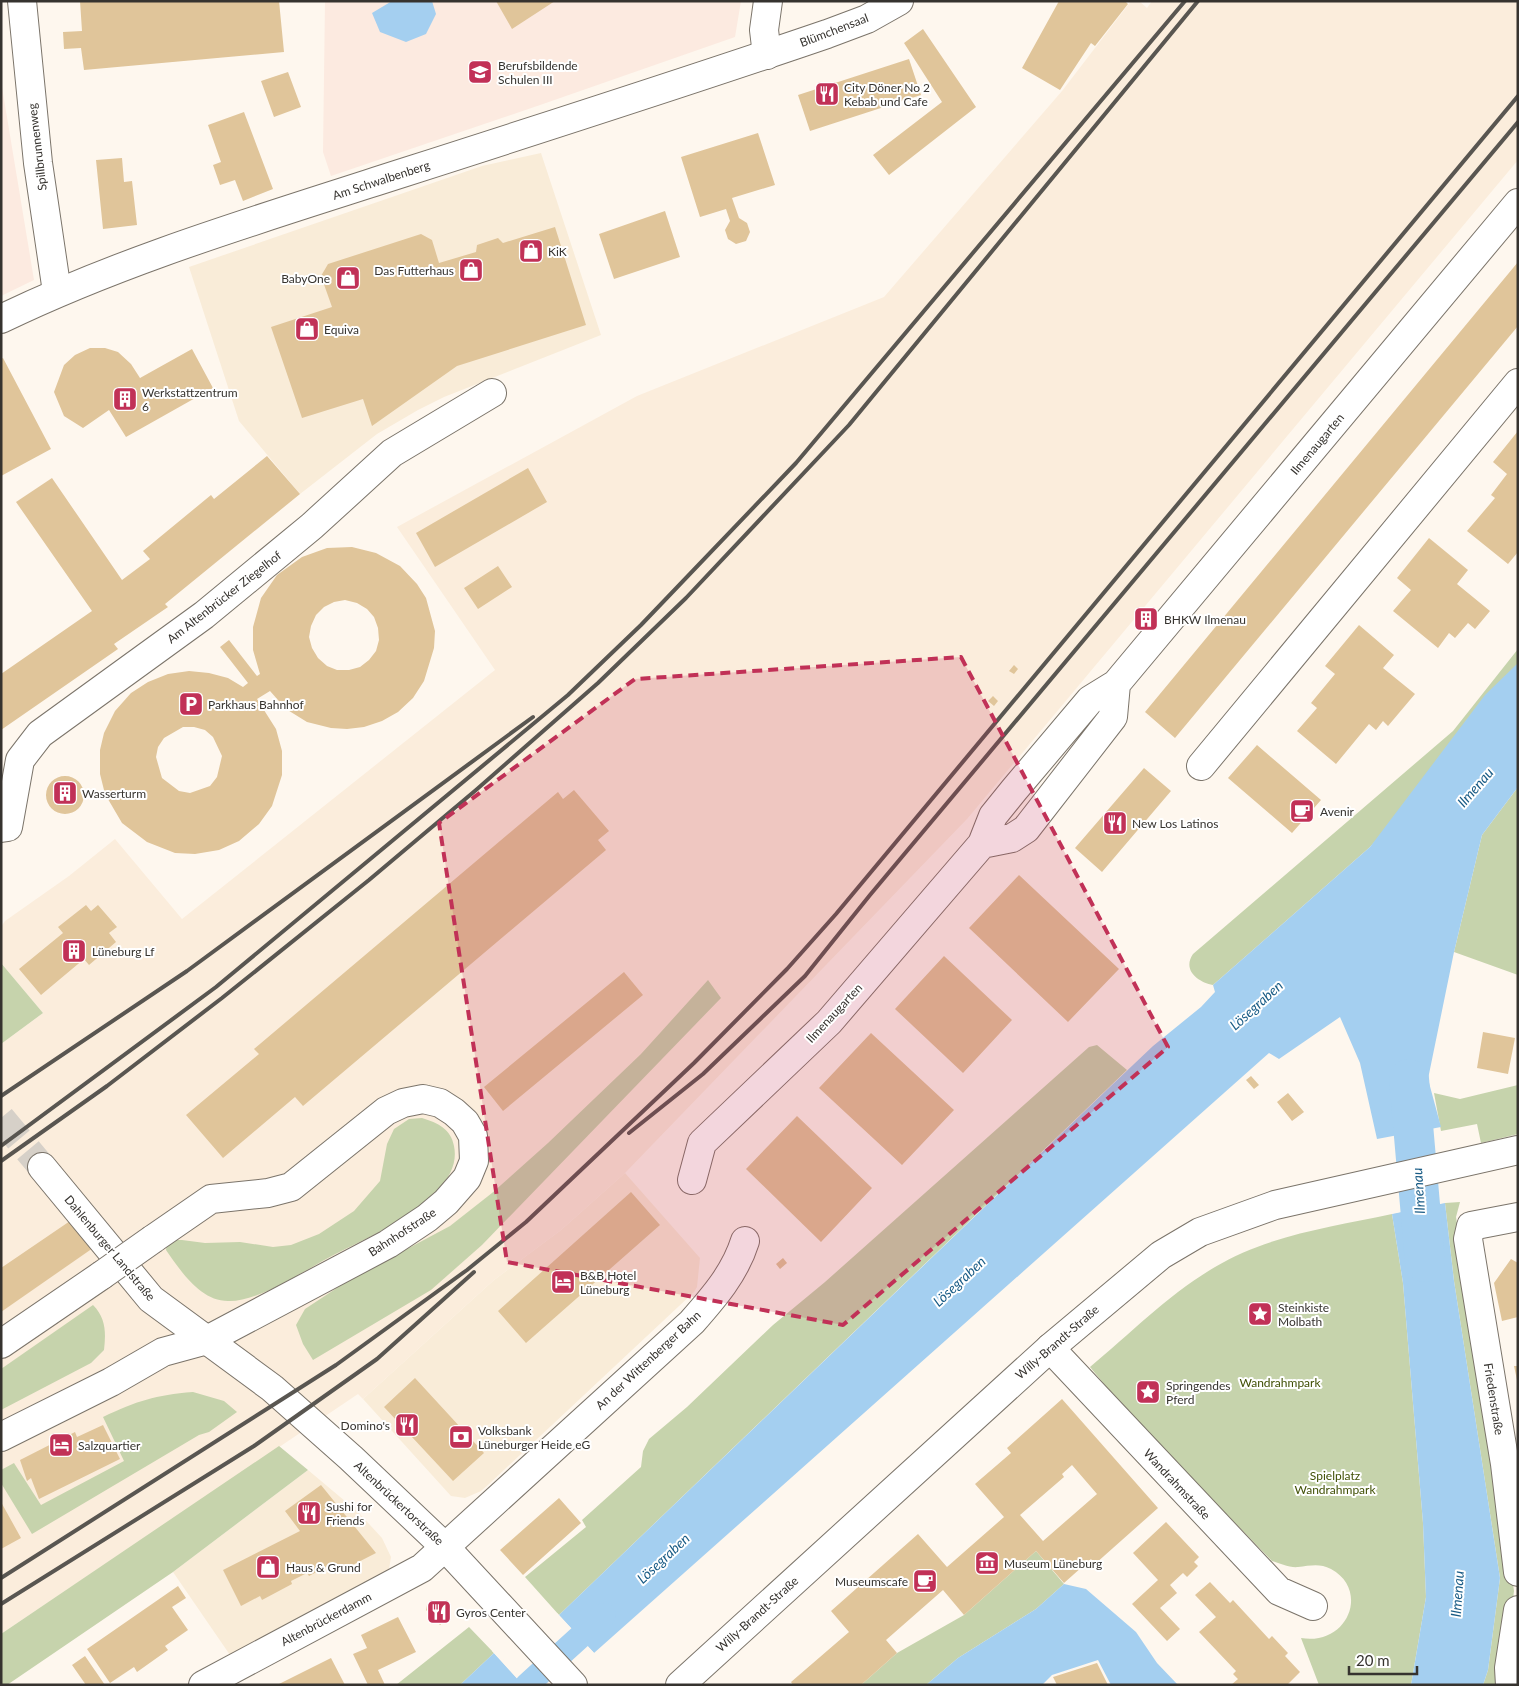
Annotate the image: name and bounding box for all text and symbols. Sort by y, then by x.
street label: Blümchensaal [797,10,871,50]
place label: Berufsbildende Schulen III [498,58,578,87]
school or university icon: Berufsbildende Schulen III [467,59,493,85]
place label: City Döner No 2 Kebab und Cafe [844,80,930,109]
restaurant icon: City Döner No 2 Kebab und Cafe [814,81,840,107]
street label: Spillbrunnenweg [24,103,50,191]
street label: Am Schwalbenberg [330,157,432,203]
shop icon: KiK [518,238,544,264]
place label: KiK [548,244,567,259]
shop icon: Das Futterhaus [458,257,484,283]
place label: Das Futterhaus [374,263,454,278]
shop icon: BabyOne [335,265,361,291]
place label: BabyOne [281,271,330,286]
shop icon: Equiva [294,316,320,342]
place label: Equiva [324,322,359,337]
place label: Werkstattzentrum 6 [142,385,238,414]
building icon: Werkstattzentrum 6 [112,386,138,412]
street label: Ilmenaugarten [1287,410,1347,478]
street label: Am Altenbrücker Ziegelhof [164,547,285,646]
building icon: BHKW Ilmenau [1133,606,1159,632]
place label: BHKW Ilmenau [1164,612,1246,627]
parking icon: Parkhaus Bahnhof [178,691,204,717]
place label: Parkhaus Bahnhof [208,697,304,712]
water label: Ilmenau [1453,764,1497,810]
building icon: Wasserturm [52,780,78,806]
place label: Wasserturm [82,786,146,801]
cafe icon: Avenir [1289,798,1315,824]
place label: Avenir [1320,804,1355,819]
restaurant icon: New Los Latinos [1102,810,1128,836]
place label: New Los Latinos [1132,816,1218,831]
building icon: Lüneburg Lf [61,938,87,964]
place label: Lüneburg Lf [92,944,155,959]
water label: Lösegraben [1226,977,1286,1033]
street label: Ilmenaugarten [803,980,865,1046]
water label: Ilmenau [1408,1167,1428,1215]
street label: Dahlenburger Landstraße [61,1192,159,1304]
street label: Bahnhofstraße [365,1205,439,1259]
water label: Lösegraben [929,1252,989,1310]
place label: B&B Hotel Lüneburg [580,1268,636,1297]
hotel icon: B&B Hotel Lüneburg [550,1269,576,1295]
place label: Steinkiste Molbath [1278,1300,1329,1329]
place icon: Steinkiste Molbath [1247,1301,1273,1327]
street label: Willy-Brandt-Straße [1012,1302,1102,1382]
street label: An der Wittenberger Bahn [592,1307,704,1413]
street label: Friedenstraße [1481,1362,1507,1436]
park label: Wandrahmpark [1239,1375,1321,1390]
place label: Springendes Pferd [1166,1378,1230,1407]
place icon: Springendes Pferd [1135,1379,1161,1405]
restaurant icon: Domino's [394,1412,420,1438]
place label: Domino's [341,1418,390,1433]
place label: Volksbank Lüneburger Heide eG [478,1423,590,1452]
bank icon: Volksbank Lüneburger Heide eG [448,1424,474,1450]
hotel icon: Salzquartier [48,1432,74,1458]
place label: Salzquartier [78,1438,141,1453]
street label: Wandrahmstraße [1140,1446,1214,1522]
street label: Altenbrückertorstraße [351,1458,447,1548]
park label: Spielplatz Wandrahmpark [1294,1468,1376,1497]
place label: Sushi for Friends [326,1499,373,1528]
restaurant icon: Sushi for Friends [296,1500,322,1526]
water label: Lösegraben [633,1529,693,1587]
museum icon: Museum Lüneburg [974,1550,1000,1576]
shop icon: Haus & Grund [255,1554,281,1580]
place label: Museum Lüneburg [1004,1556,1102,1571]
place label: Haus & Grund [286,1560,361,1575]
cafe icon: Museumscafe [912,1568,938,1594]
water label: Ilmenau [1447,1570,1467,1618]
street label: Willy-Brandt-Straße [713,1573,801,1655]
place label: Museumscafe [835,1574,908,1589]
street label: Altenbrückerdamm [278,1589,374,1649]
restaurant icon: Gyros Center [426,1599,452,1625]
place label: Gyros Center [456,1605,526,1620]
scale bar [1349,1644,1416,1676]
text: 20 m [1356,1651,1390,1669]

